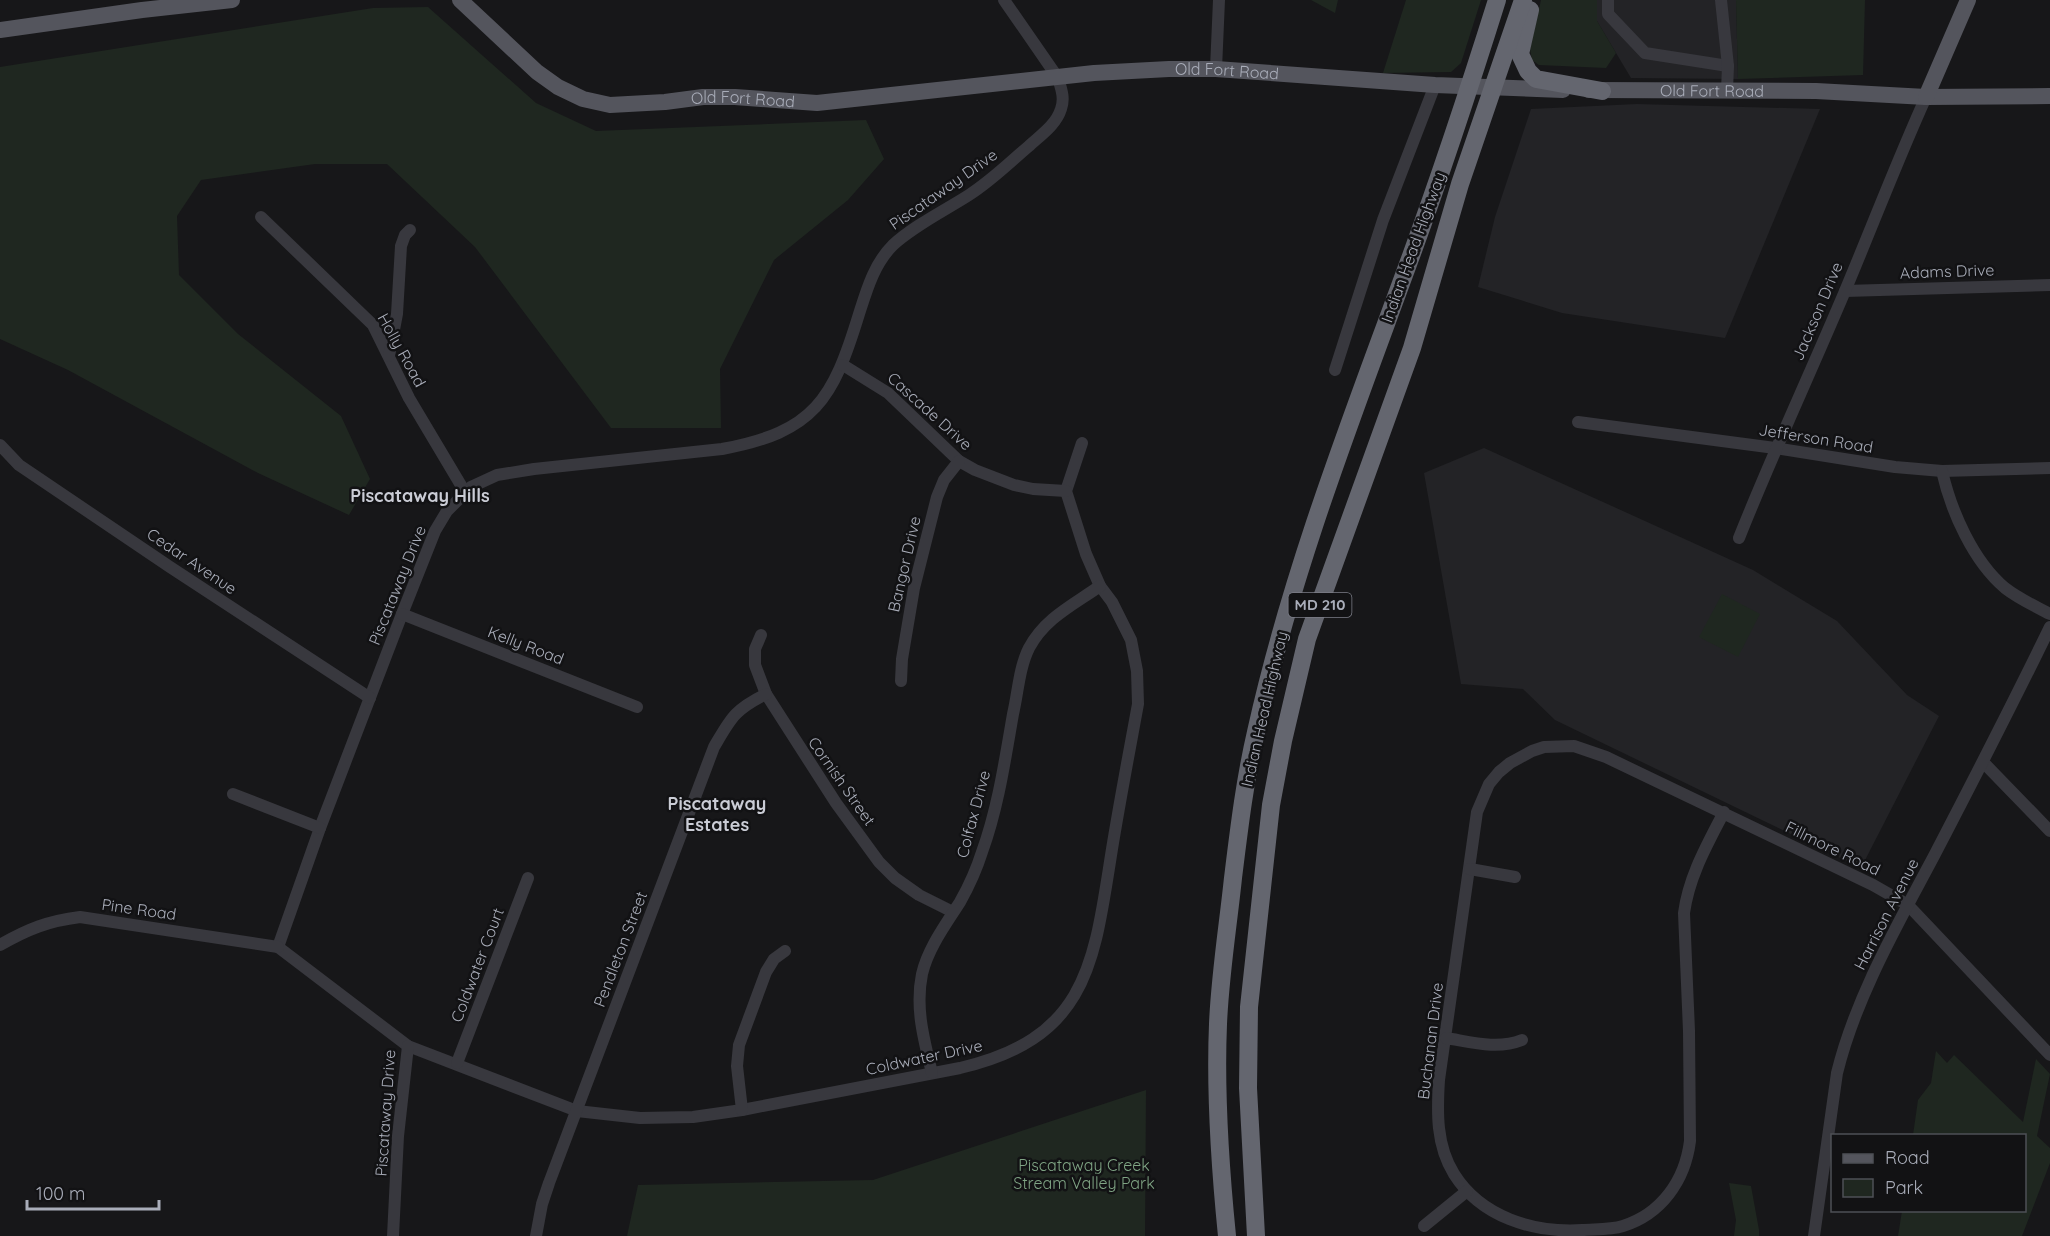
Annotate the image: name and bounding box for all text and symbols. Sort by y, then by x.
street label: Old Fort Road [1175,59,1280,84]
street label: Old Fort Road [1660,80,1764,101]
street label: Old Fort Road [690,87,796,111]
street label: Piscataway Drive [885,144,1001,234]
street label: Indian Head Highway [1376,169,1450,325]
street label: Jackson Drive [1787,259,1847,363]
street label: Adams Drive [1899,259,1995,283]
street label: Holly Road [374,310,430,390]
street label: Cascade Drive [883,368,977,454]
street label: Jefferson Road [1757,419,1875,457]
district label: Piscataway Hills [350,484,490,507]
street label: Bangor Drive [883,514,925,614]
street label: Piscataway Drive [364,522,430,648]
street label: Cedar Avenue [143,524,241,598]
road number: MD 210 [1288,593,1352,617]
street label: Kelly Road [485,621,567,669]
street label: Indian Head Highway [1236,629,1292,789]
street label: Cornish Street [804,733,880,829]
street label: Colfax Drive [952,768,994,860]
district label: Piscataway Estates [668,792,766,836]
street label: Fillmore Road [1782,816,1884,880]
street label: Harrison Avenue [1849,855,1923,973]
street label: Pendleton Street [589,888,651,1010]
street label: Pine Road [100,894,178,924]
street label: Coldwater Court [446,905,508,1025]
street label: Buchanan Drive [1413,981,1447,1101]
street label: Coldwater Drive [864,1035,984,1079]
street label: Piscataway Drive [371,1049,399,1177]
legend [1831,1134,2026,1212]
text: Road [1885,1146,1930,1169]
park label: Piscataway Creek Stream Valley Park [1013,1155,1155,1193]
scale bar [27,1173,159,1211]
text: Park [1885,1176,1923,1199]
text: 100 m [36,1182,85,1205]

